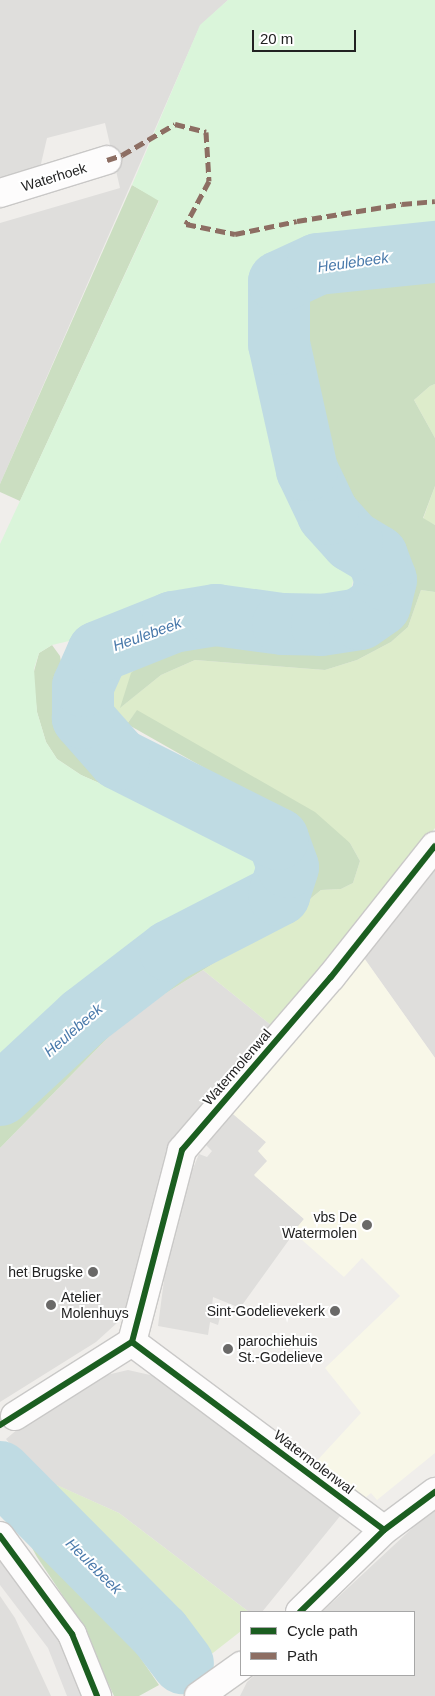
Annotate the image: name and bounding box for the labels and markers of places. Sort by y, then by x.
place label: vbs De Watermolen [282,1209,357,1242]
marker: vbs De Watermolen [361,1219,373,1231]
place label: het Brugske [8,1264,83,1280]
marker: het Brugske [87,1266,99,1278]
place label: Atelier Molenhuys [61,1289,129,1321]
marker: Atelier Molenhuys [45,1299,57,1311]
place label: Sint-Godelievekerk [207,1303,325,1319]
marker: Sint-Godelievekerk [329,1305,341,1317]
place label: parochiehuis St.-Godelieve [238,1333,323,1365]
marker: parochiehuis St.-Godelieve [222,1343,234,1355]

